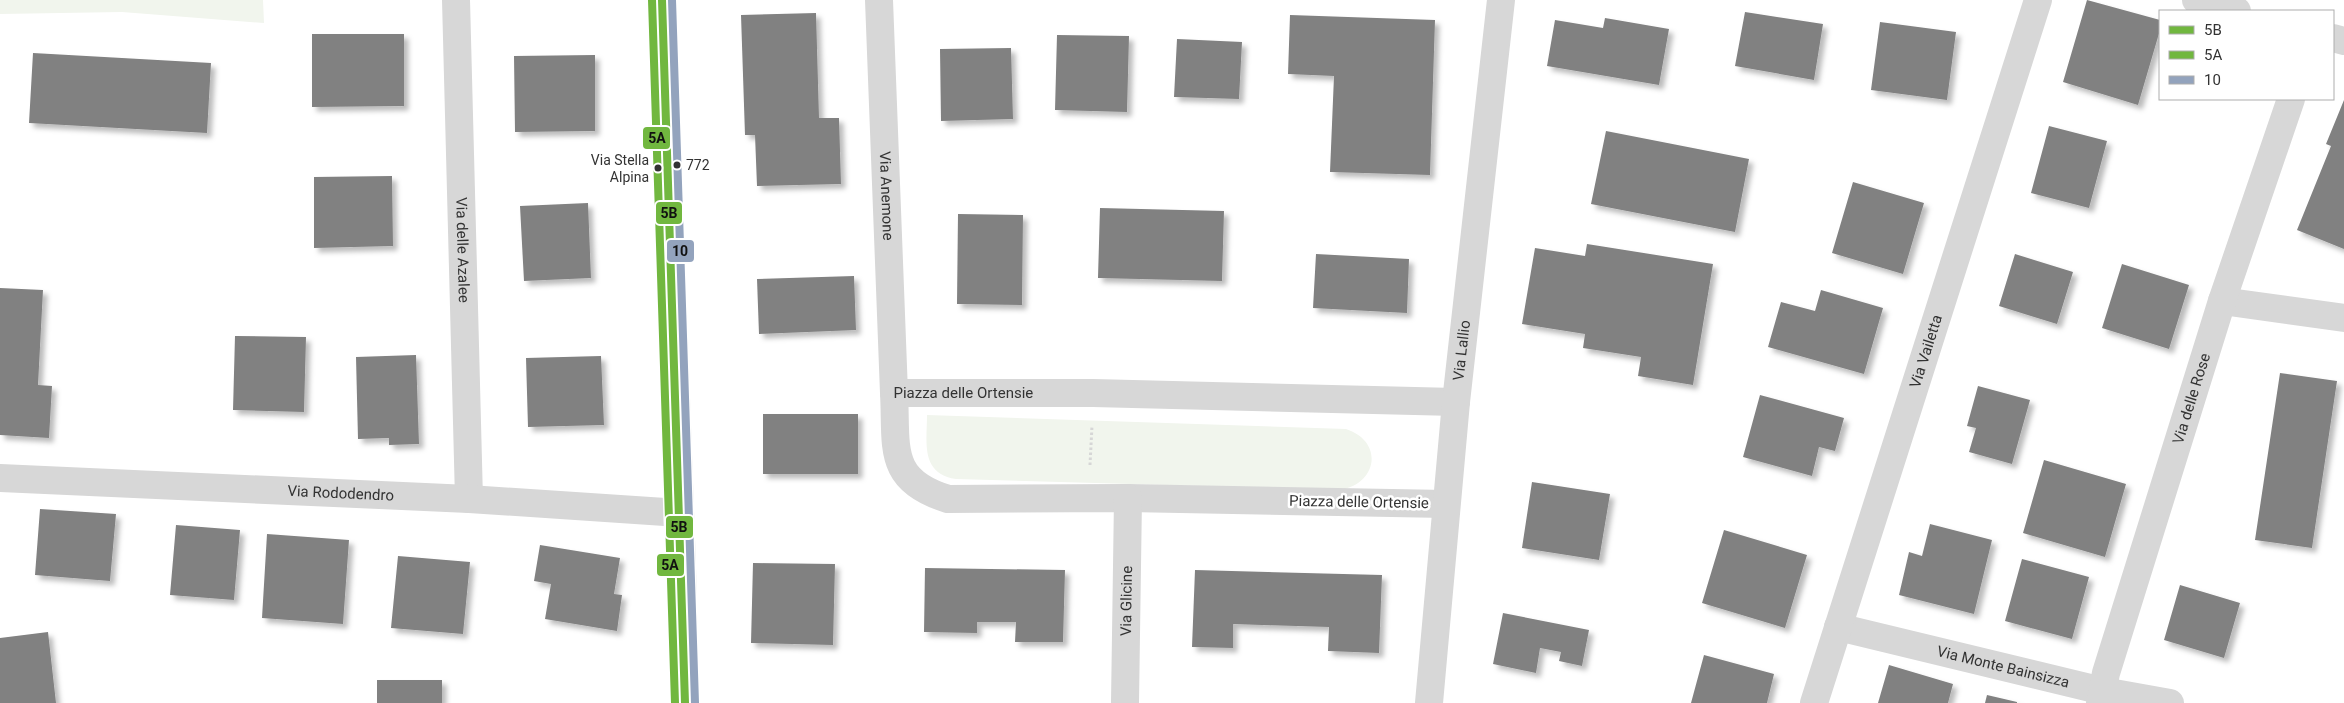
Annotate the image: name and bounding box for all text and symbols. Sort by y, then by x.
legend [2159,10,2334,100]
text: 5B [2204,21,2222,39]
text: 5A [2204,46,2222,64]
text: 10 [2204,71,2221,89]
line badge: 5A [642,126,671,150]
text: 5A [648,130,666,146]
street label: Via Anemone [876,151,897,241]
place label: Via Stella Alpina [591,152,649,185]
place label: 772 [686,157,710,173]
marker: 772 [672,160,682,170]
marker: Via Stella Alpina [653,163,663,173]
street label: Via delle Azalee [452,197,473,303]
line badge: 5B [655,201,683,225]
text: 5B [661,205,678,221]
line badge: 10 [666,239,695,263]
text: 10 [672,243,688,259]
street label: Via Vailetta [1906,313,1946,390]
street label: Via Lallio [1449,319,1474,382]
street label: Via delle Rose [2169,351,2214,446]
street label: Piazza delle Ortensie [893,384,1033,402]
street label: Via Rododendro [287,482,394,505]
street label: Piazza delle Ortensie [1289,492,1429,512]
line badge: 5B [665,515,694,539]
text: 5B [671,519,688,535]
line badge: 5A [656,553,685,577]
text: 5A [661,557,679,573]
street label: Via Glicine [1117,566,1136,636]
street label: Via Monte Bainsizza [1935,642,2071,692]

